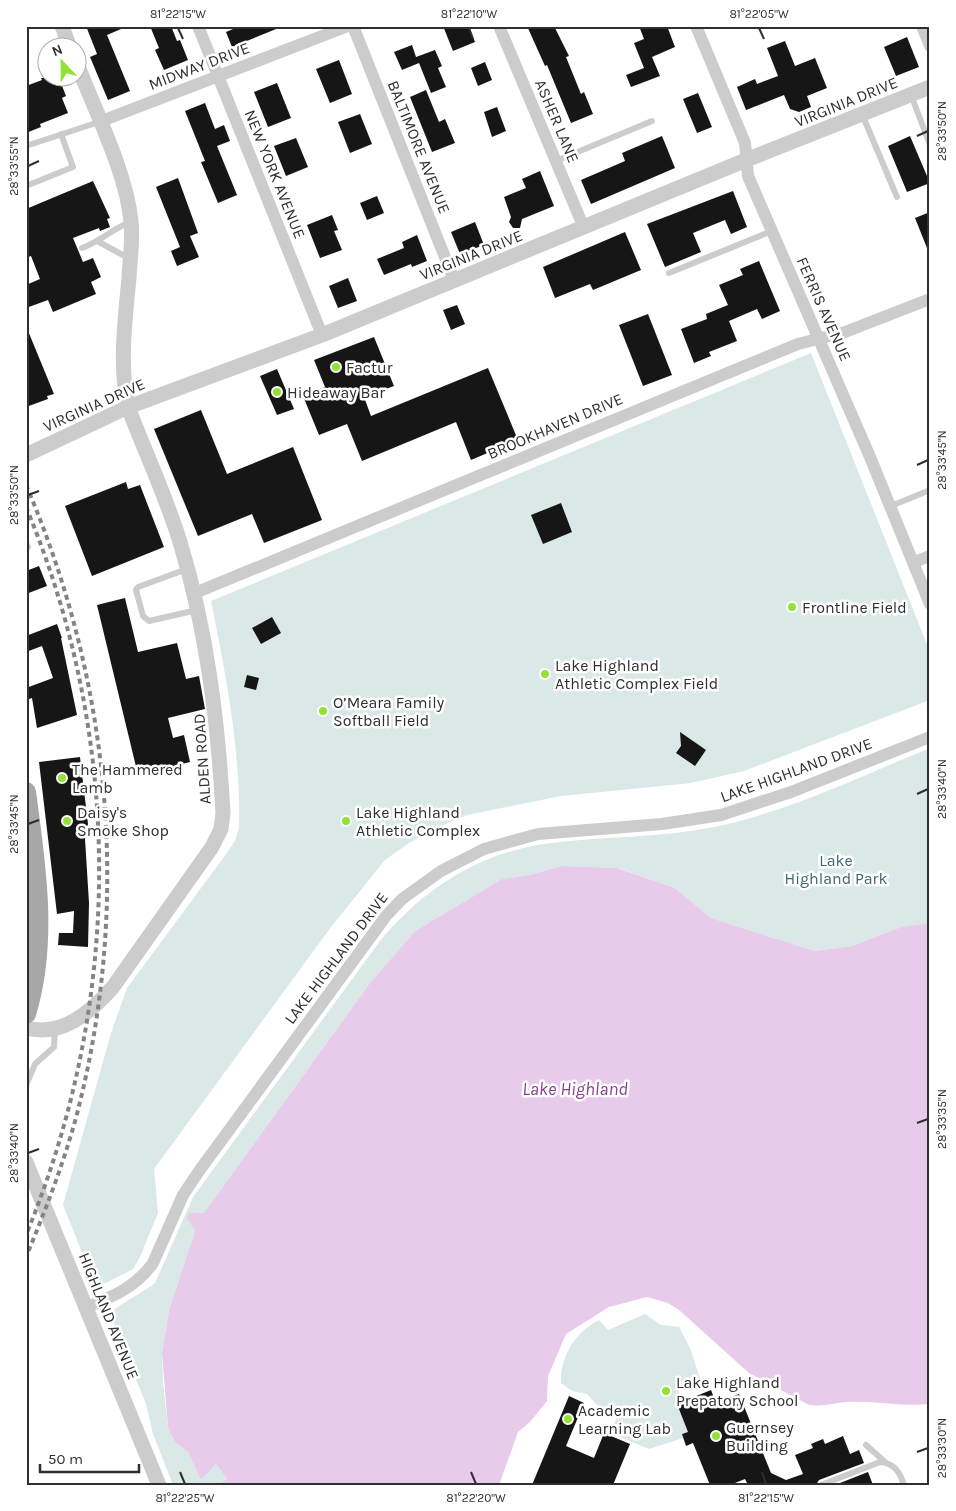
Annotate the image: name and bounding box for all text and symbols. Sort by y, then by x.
text: 81°22'15"W [150,7,206,21]
text: 81°22'10"W [441,7,497,21]
text: 81°22'05"W [729,7,789,21]
north arrow [38,38,88,88]
street label: MIDWAY DRIVE [146,38,252,94]
text: N [49,41,65,60]
street label: VIRGINIA DRIVE [792,73,900,131]
street label: ASHER LANE [531,76,583,166]
street label: BALTIMORE AVENUE [384,78,454,216]
text: 28°33'50"N [935,101,949,161]
street label: NEW YORK AVENUE [240,107,310,241]
text: 28°33'55"N [7,136,21,196]
street label: VIRGINIA DRIVE [417,226,525,284]
street label: FERRIS AVENUE [793,254,855,364]
place label: Factur [346,358,393,377]
marker: Factur [330,361,342,373]
street label: VIRGINIA DRIVE [40,374,148,436]
place label: Hideaway Bar [287,383,385,402]
marker: Hideaway Bar [271,386,283,398]
street label: BROOKHAVEN DRIVE [484,389,626,463]
text: 28°33'45"N [935,430,949,490]
text: 28°33'50"N [7,465,21,525]
place label: Frontline Field [802,598,907,617]
marker: Frontline Field [786,601,798,613]
place label: Lake Highland Athletic Complex Field [555,656,718,693]
marker: Lake Highland Athletic Complex Field [539,668,551,680]
place label: O’Meara Family Softball Field [333,693,445,730]
marker: O’Meara Family Softball Field [317,705,329,717]
street label: ALDEN ROAD [189,713,215,805]
street label: LAKE HIGHLAND DRIVE [717,734,875,806]
text: 28°33'40"N [935,759,949,819]
place label: The Hammered Lamb [72,760,183,797]
marker: The Hammered Lamb [56,772,68,784]
text: 28°33'45"N [7,794,21,854]
place label: Daisy's Smoke Shop [77,803,169,840]
place label: Lake Highland Athletic Complex [356,803,480,840]
marker: Daisy's Smoke Shop [61,815,73,827]
marker: Lake Highland Athletic Complex [340,815,352,827]
park label: Lake Highland Park [785,851,887,888]
street label: LAKE HIGHLAND DRIVE [280,888,392,1028]
water label: Lake Highland [522,1078,628,1100]
text: 28°33'35"N [935,1089,949,1149]
text: 28°33'40"N [7,1123,21,1183]
street label: HIGHLAND AVENUE [75,1250,143,1382]
place label: Lake Highland Prepatory School [676,1373,798,1410]
marker: Lake Highland Prepatory School [660,1385,672,1397]
place label: Academic Learning Lab [578,1401,671,1438]
marker: Academic Learning Lab [562,1413,574,1425]
place label: Guernsey Building [726,1418,794,1455]
text: 28°33'30"N [935,1418,949,1478]
marker: Guernsey Building [710,1430,722,1442]
scale bar [40,1441,139,1473]
text: 50 m [48,1450,83,1468]
text: 81°22'25"W [155,1491,215,1505]
text: 81°22'20"W [446,1491,506,1505]
text: 81°22'15"W [738,1491,794,1505]

